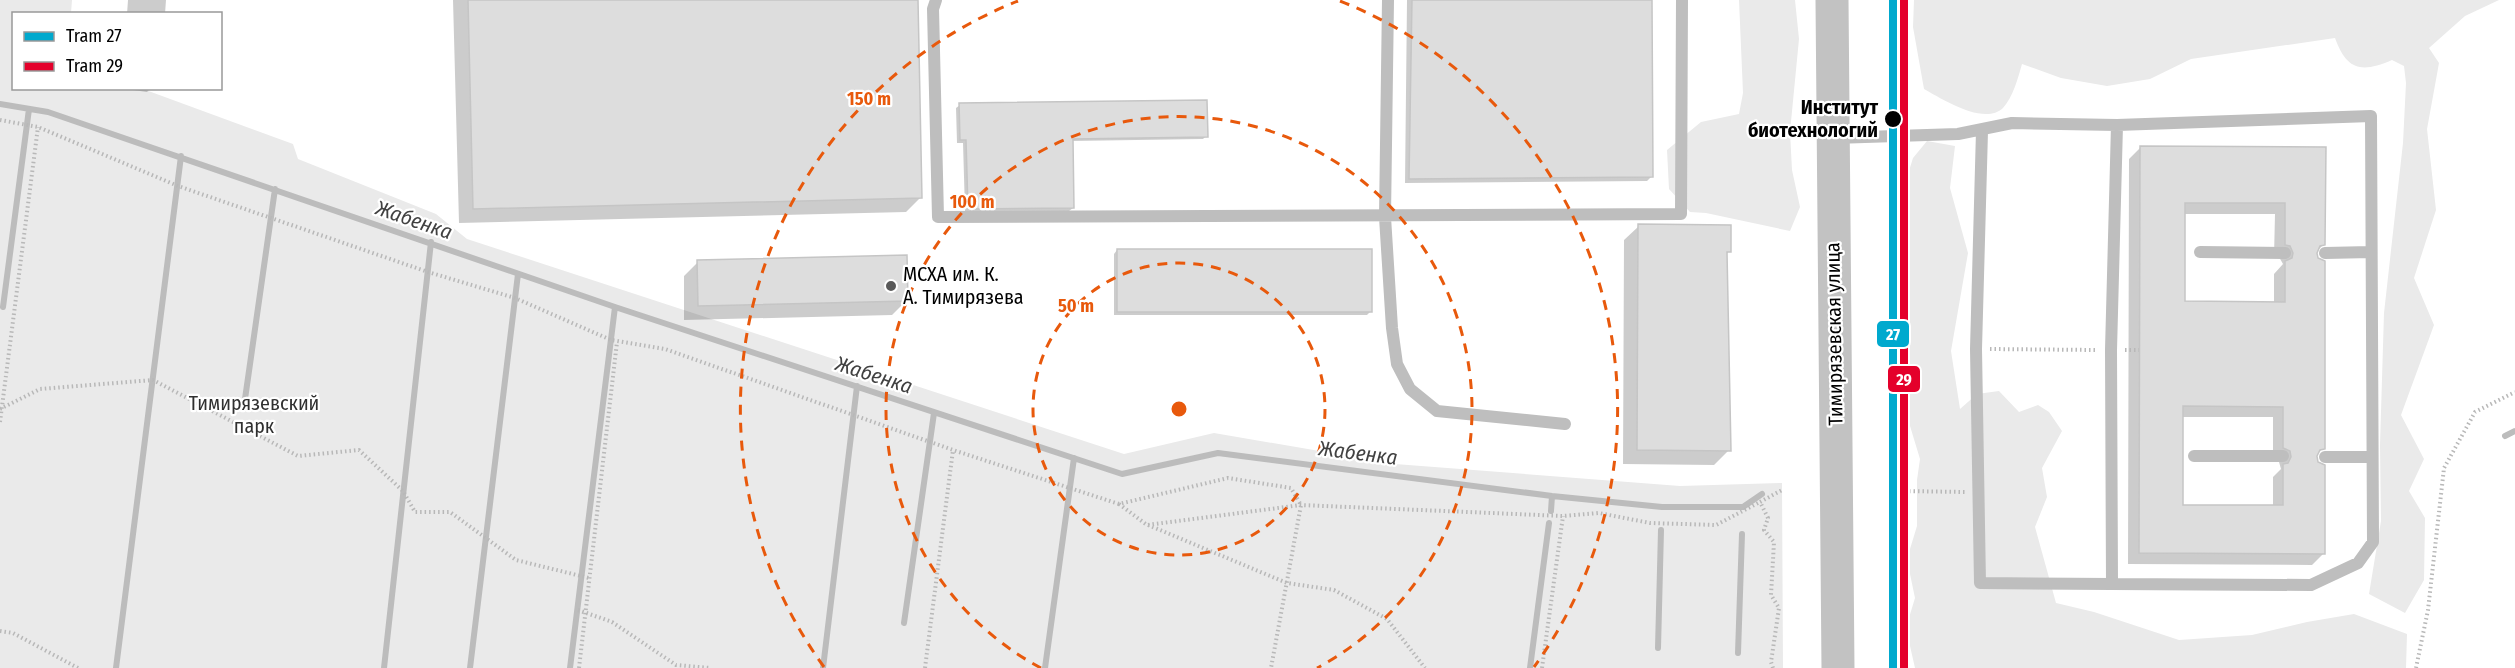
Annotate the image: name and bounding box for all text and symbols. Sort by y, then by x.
legend [12,12,222,90]
text: Tram 27 [66,25,122,47]
text: Tram 29 [66,55,123,77]
text: 150 m [847,88,891,110]
place label: Институт биотехнологий [1748,95,1878,142]
marker: Институт биотехнологий [1883,109,1903,129]
text: 100 m [950,191,994,213]
water label: Жабенка [371,194,456,245]
street label: Тимирязевская улица [1820,242,1848,426]
place label: МСХА им. К. А. Тимирязева [903,262,1024,309]
marker: МСХА им. К. А. Тимирязева [884,279,898,293]
text: 50 m [1058,295,1094,317]
line badge: 27 [1876,320,1910,348]
text: 27 [1885,325,1900,344]
water label: Жабенка [831,350,916,400]
line badge: 29 [1887,365,1921,393]
text: 29 [1895,370,1912,389]
park label: Тимирязевский парк [189,391,319,438]
centre of rings [1169,399,1189,419]
water label: Жабенка [1316,435,1399,471]

